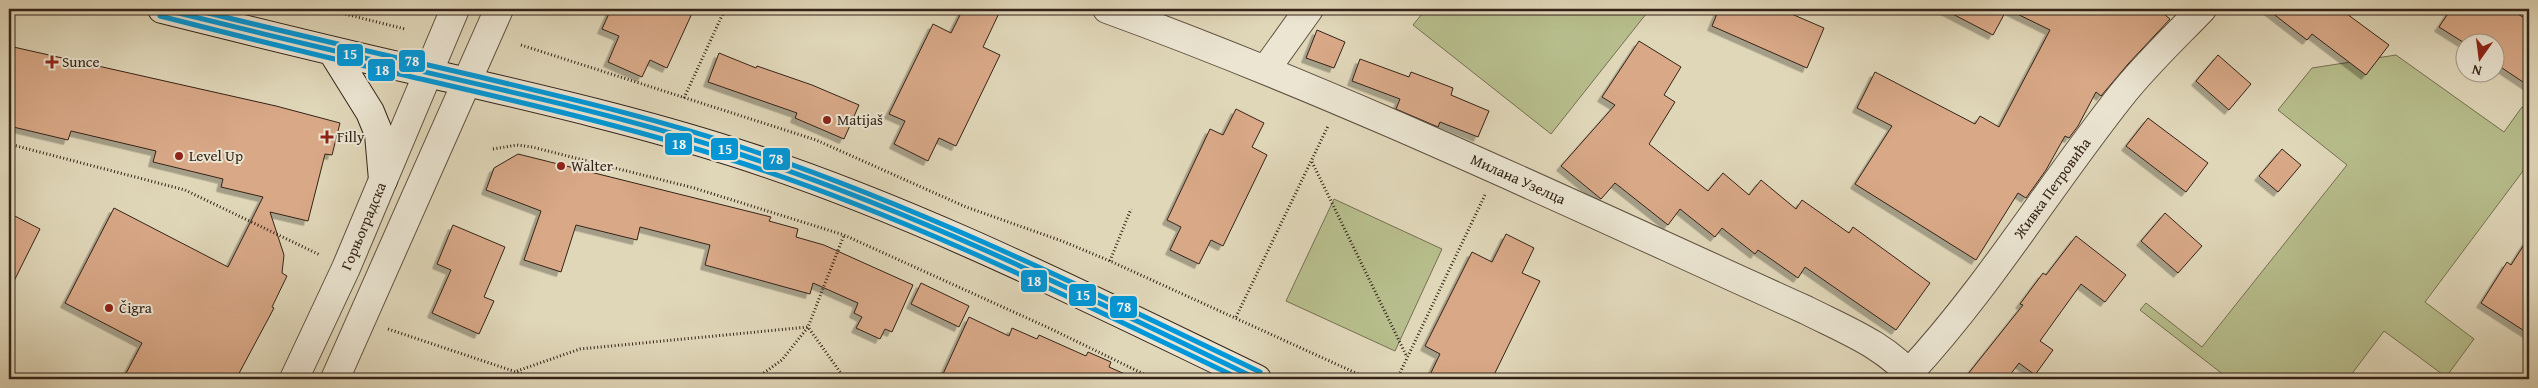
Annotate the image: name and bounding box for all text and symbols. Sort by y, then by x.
north arrow [2456,32,2506,82]
line badge: 15 [336,43,364,67]
text: 15 [343,44,357,64]
line badge: 78 [398,49,426,73]
place label: Sunce [62,51,100,72]
text: 78 [405,51,419,71]
marker: Sunce [46,56,58,68]
line badge: 18 [367,58,396,82]
text: 18 [375,60,389,80]
text: N [2469,60,2484,81]
place label: Matijaš [837,109,883,130]
marker: Matijaš [821,114,833,126]
place label: Filly [337,126,365,147]
marker: Filly [321,131,333,143]
line badge: 18 [664,132,693,156]
street label: Живка Петровића [2008,133,2096,243]
text: 18 [672,134,686,154]
line badge: 15 [710,137,739,161]
text: 15 [718,139,732,159]
place label: Level Up [189,145,243,166]
line badge: 78 [762,147,791,171]
street label: Милана Узелца [1467,148,1570,210]
text: 78 [769,149,783,169]
marker: Level Up [173,150,185,162]
place label: Walter [571,155,613,176]
marker: Walter [555,160,567,172]
street label: Горњоградска [335,178,391,273]
line badge: 18 [1020,269,1048,293]
text: 18 [1027,271,1041,291]
line badge: 15 [1068,283,1097,307]
text: 15 [1076,285,1090,305]
line badge: 78 [1109,295,1138,319]
place label: Čigra [119,297,152,318]
text: 78 [1117,297,1131,317]
marker: Čigra [103,302,115,314]

